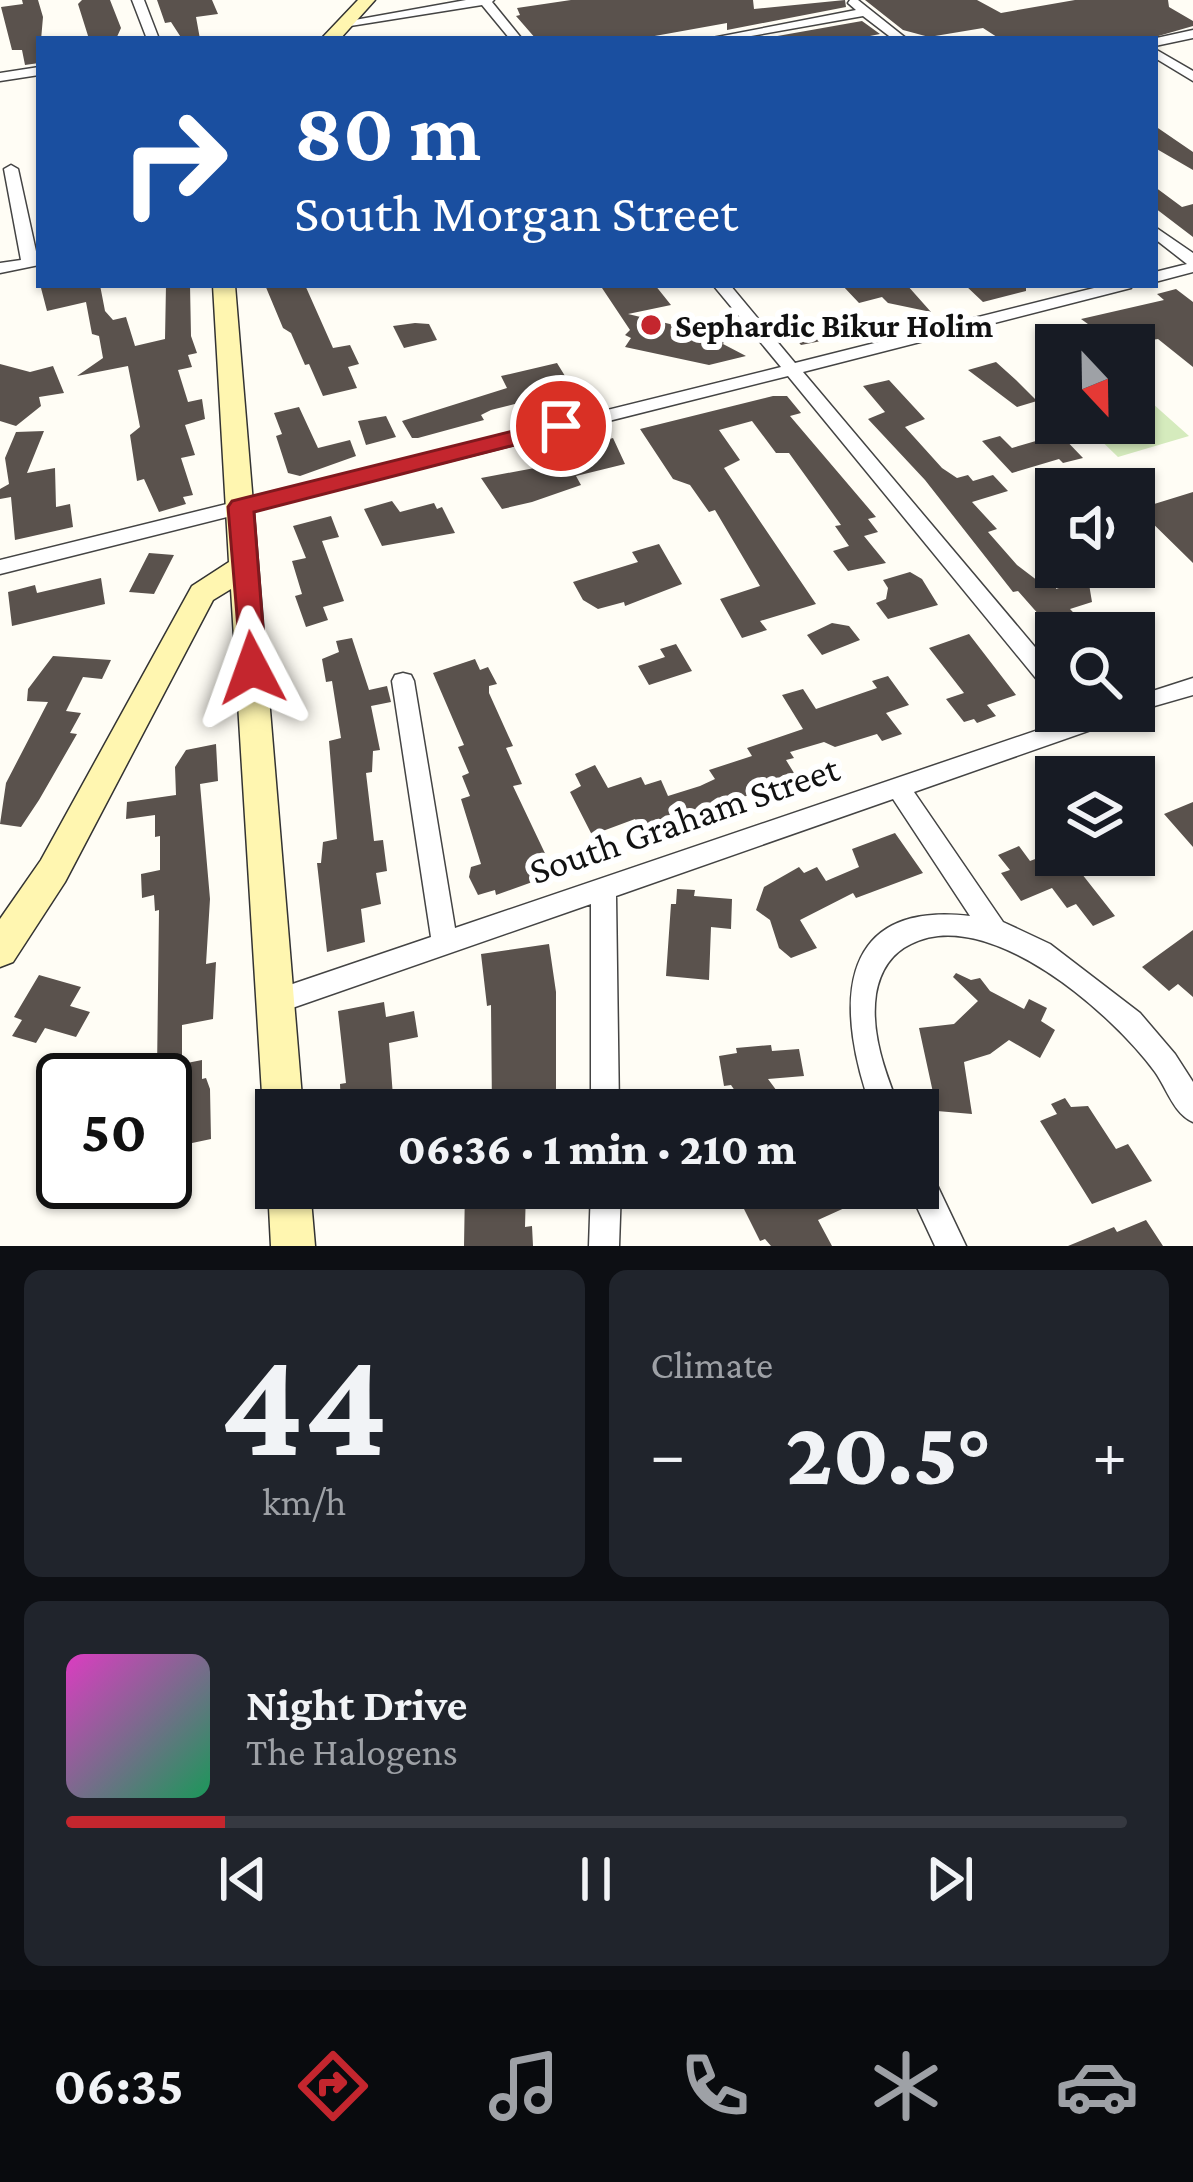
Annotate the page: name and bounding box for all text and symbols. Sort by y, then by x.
icon: right [96,84,252,240]
text: 80 m [294,85,481,178]
text: South Morgan Street [294,183,738,243]
place label: Sephardic Bikur Holim [675,307,993,344]
marker: Sephardic Bikur Holim [638,312,664,338]
north arrow [1035,324,1155,444]
map controls [1035,324,1155,876]
pin [510,375,612,477]
icon: arrive [528,393,594,459]
button: sound [1035,468,1155,588]
position arrow [189,605,315,731]
button: search [1035,612,1155,732]
street label: South Graham Street [524,746,845,892]
button: layers [1035,756,1155,876]
speed limit sign: 50 [36,1053,192,1209]
text: 06:36 · 1 min · 210 m [398,1124,796,1174]
text: 44 [220,1315,388,1489]
text: Climate [651,1343,773,1386]
text: 20.5° [786,1403,992,1503]
text: − [651,1417,685,1490]
text: + [1092,1417,1127,1490]
text: km/h [262,1480,346,1523]
text: Night Drive [246,1680,467,1730]
text: The Halogens [246,1730,458,1773]
icon: previous [210,1846,276,1912]
icon: pause [563,1846,629,1912]
icon: next [917,1846,983,1912]
icon: directions [291,2044,375,2128]
icon: music [482,2044,566,2128]
icon: phone [673,2044,757,2128]
icon: climate [864,2044,948,2128]
icon: car [1055,2044,1139,2128]
text: 06:35 [54,2056,184,2116]

